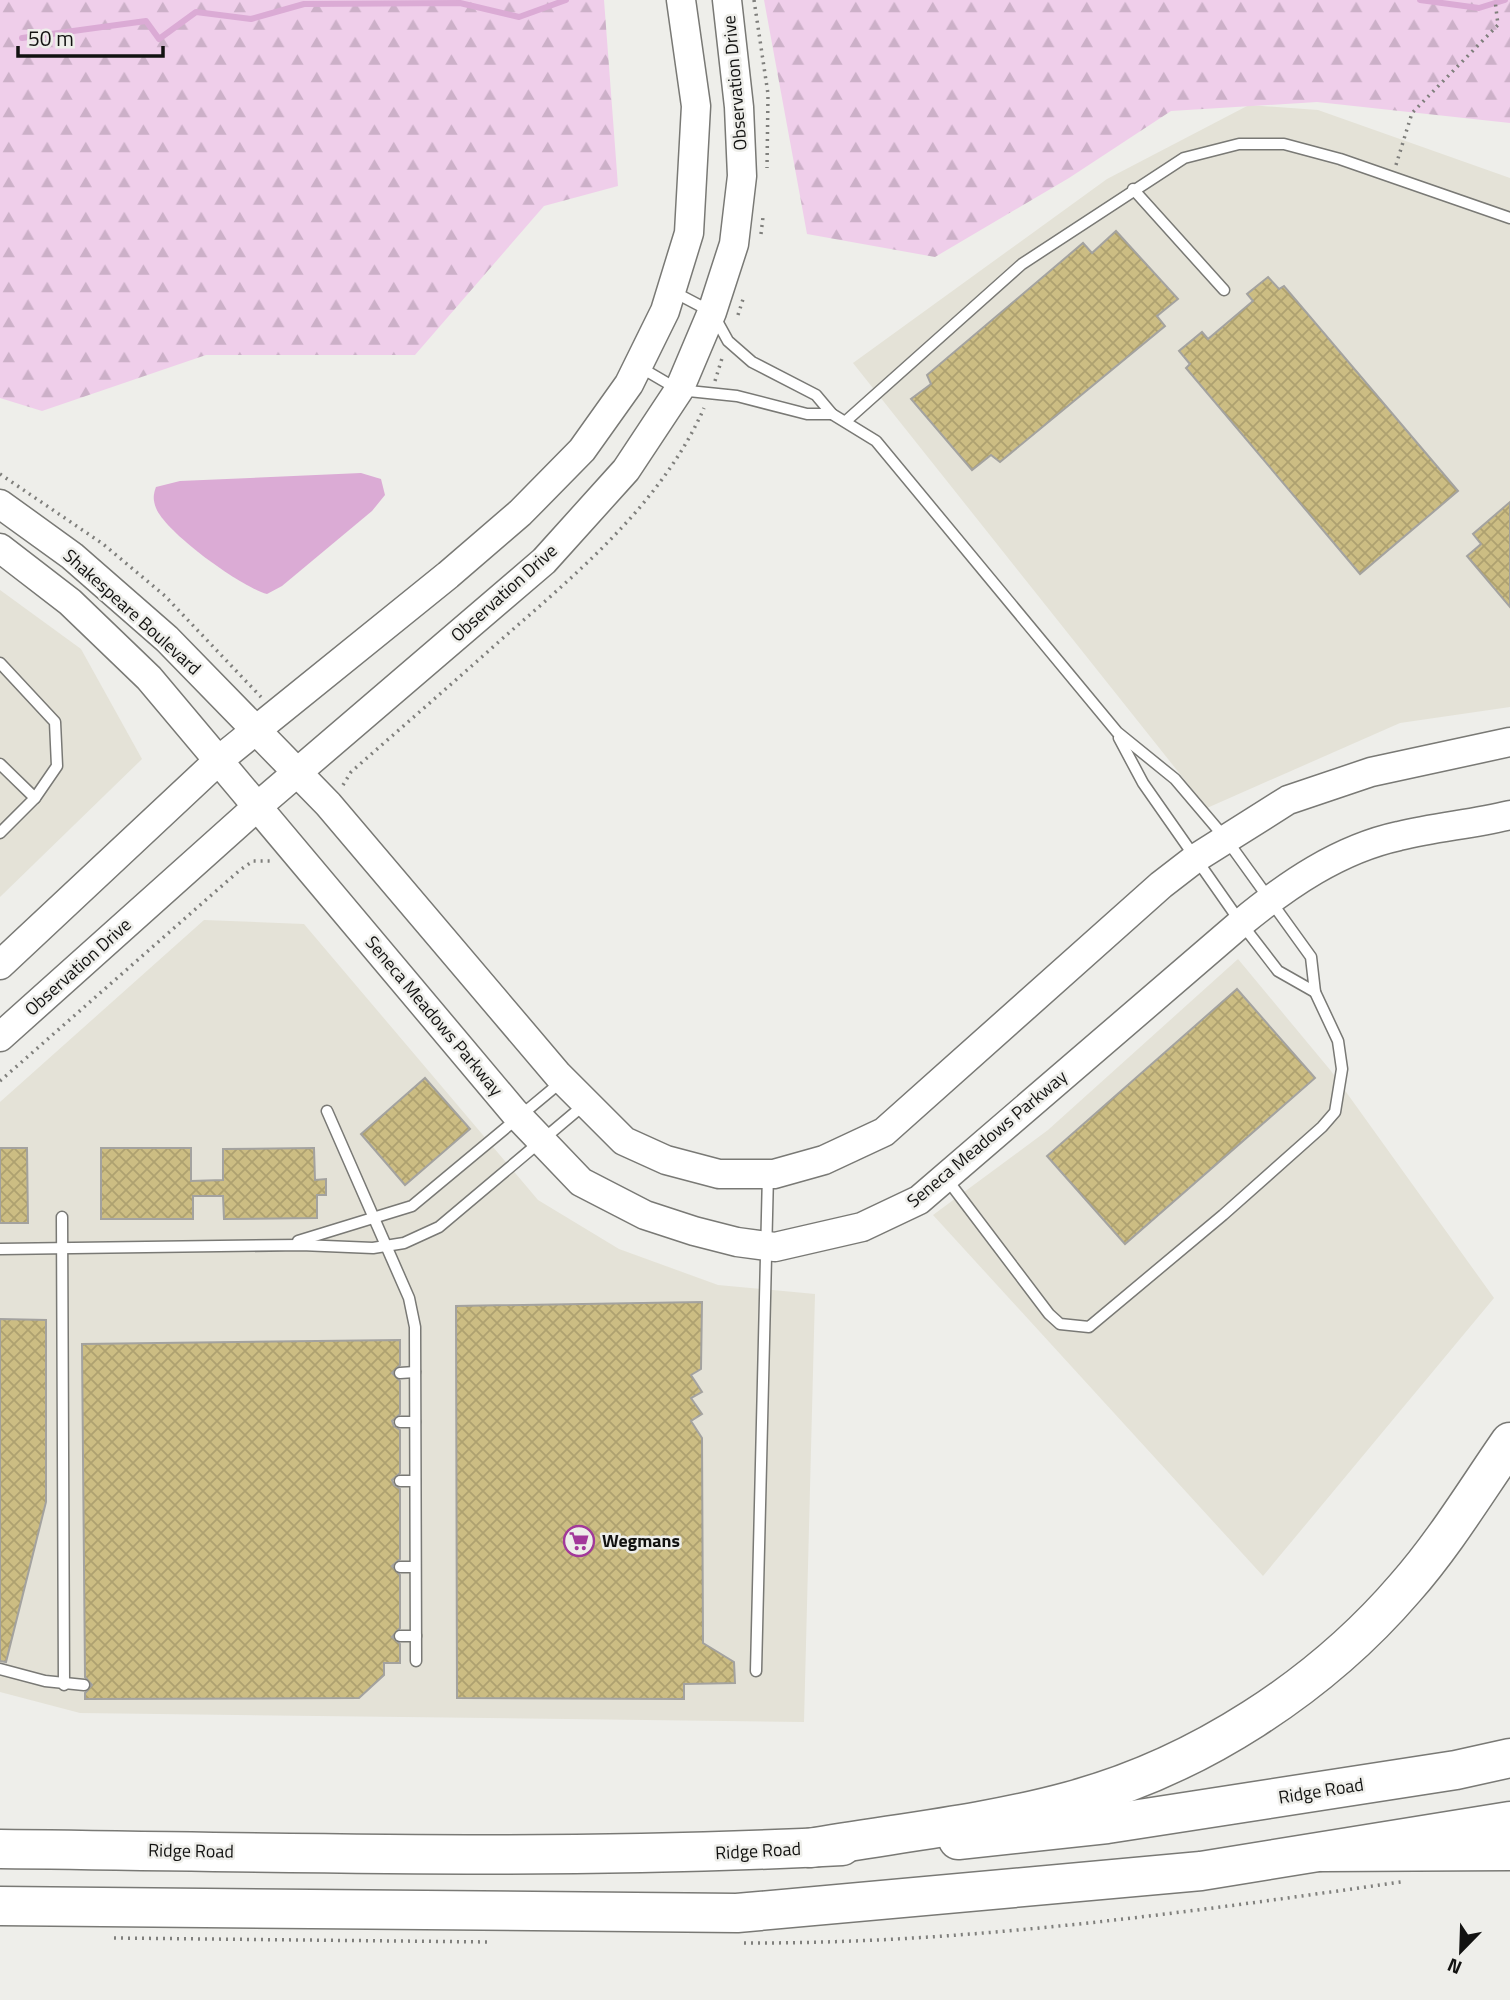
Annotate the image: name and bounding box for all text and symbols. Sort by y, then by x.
scale bar [18,14,163,58]
street label: Observation Drive [715,14,754,152]
text: 50 m [28,22,74,54]
street label: Observation Drive [444,537,563,648]
street label: Shakespeare Boulevard [57,542,207,681]
street label: Observation Drive [18,911,137,1022]
street label: Seneca Meadows Parkway [359,930,510,1102]
street label: Seneca Meadows Parkway [901,1063,1073,1214]
supermarket icon: Wegmans [562,1524,596,1558]
place label: Wegmans [602,1527,680,1554]
street label: Ridge Road [1276,1770,1365,1811]
street label: Ridge Road [714,1835,802,1866]
street label: Ridge Road [148,1836,234,1865]
north arrow [1426,1916,1496,1986]
text: N [1442,1951,1466,1983]

